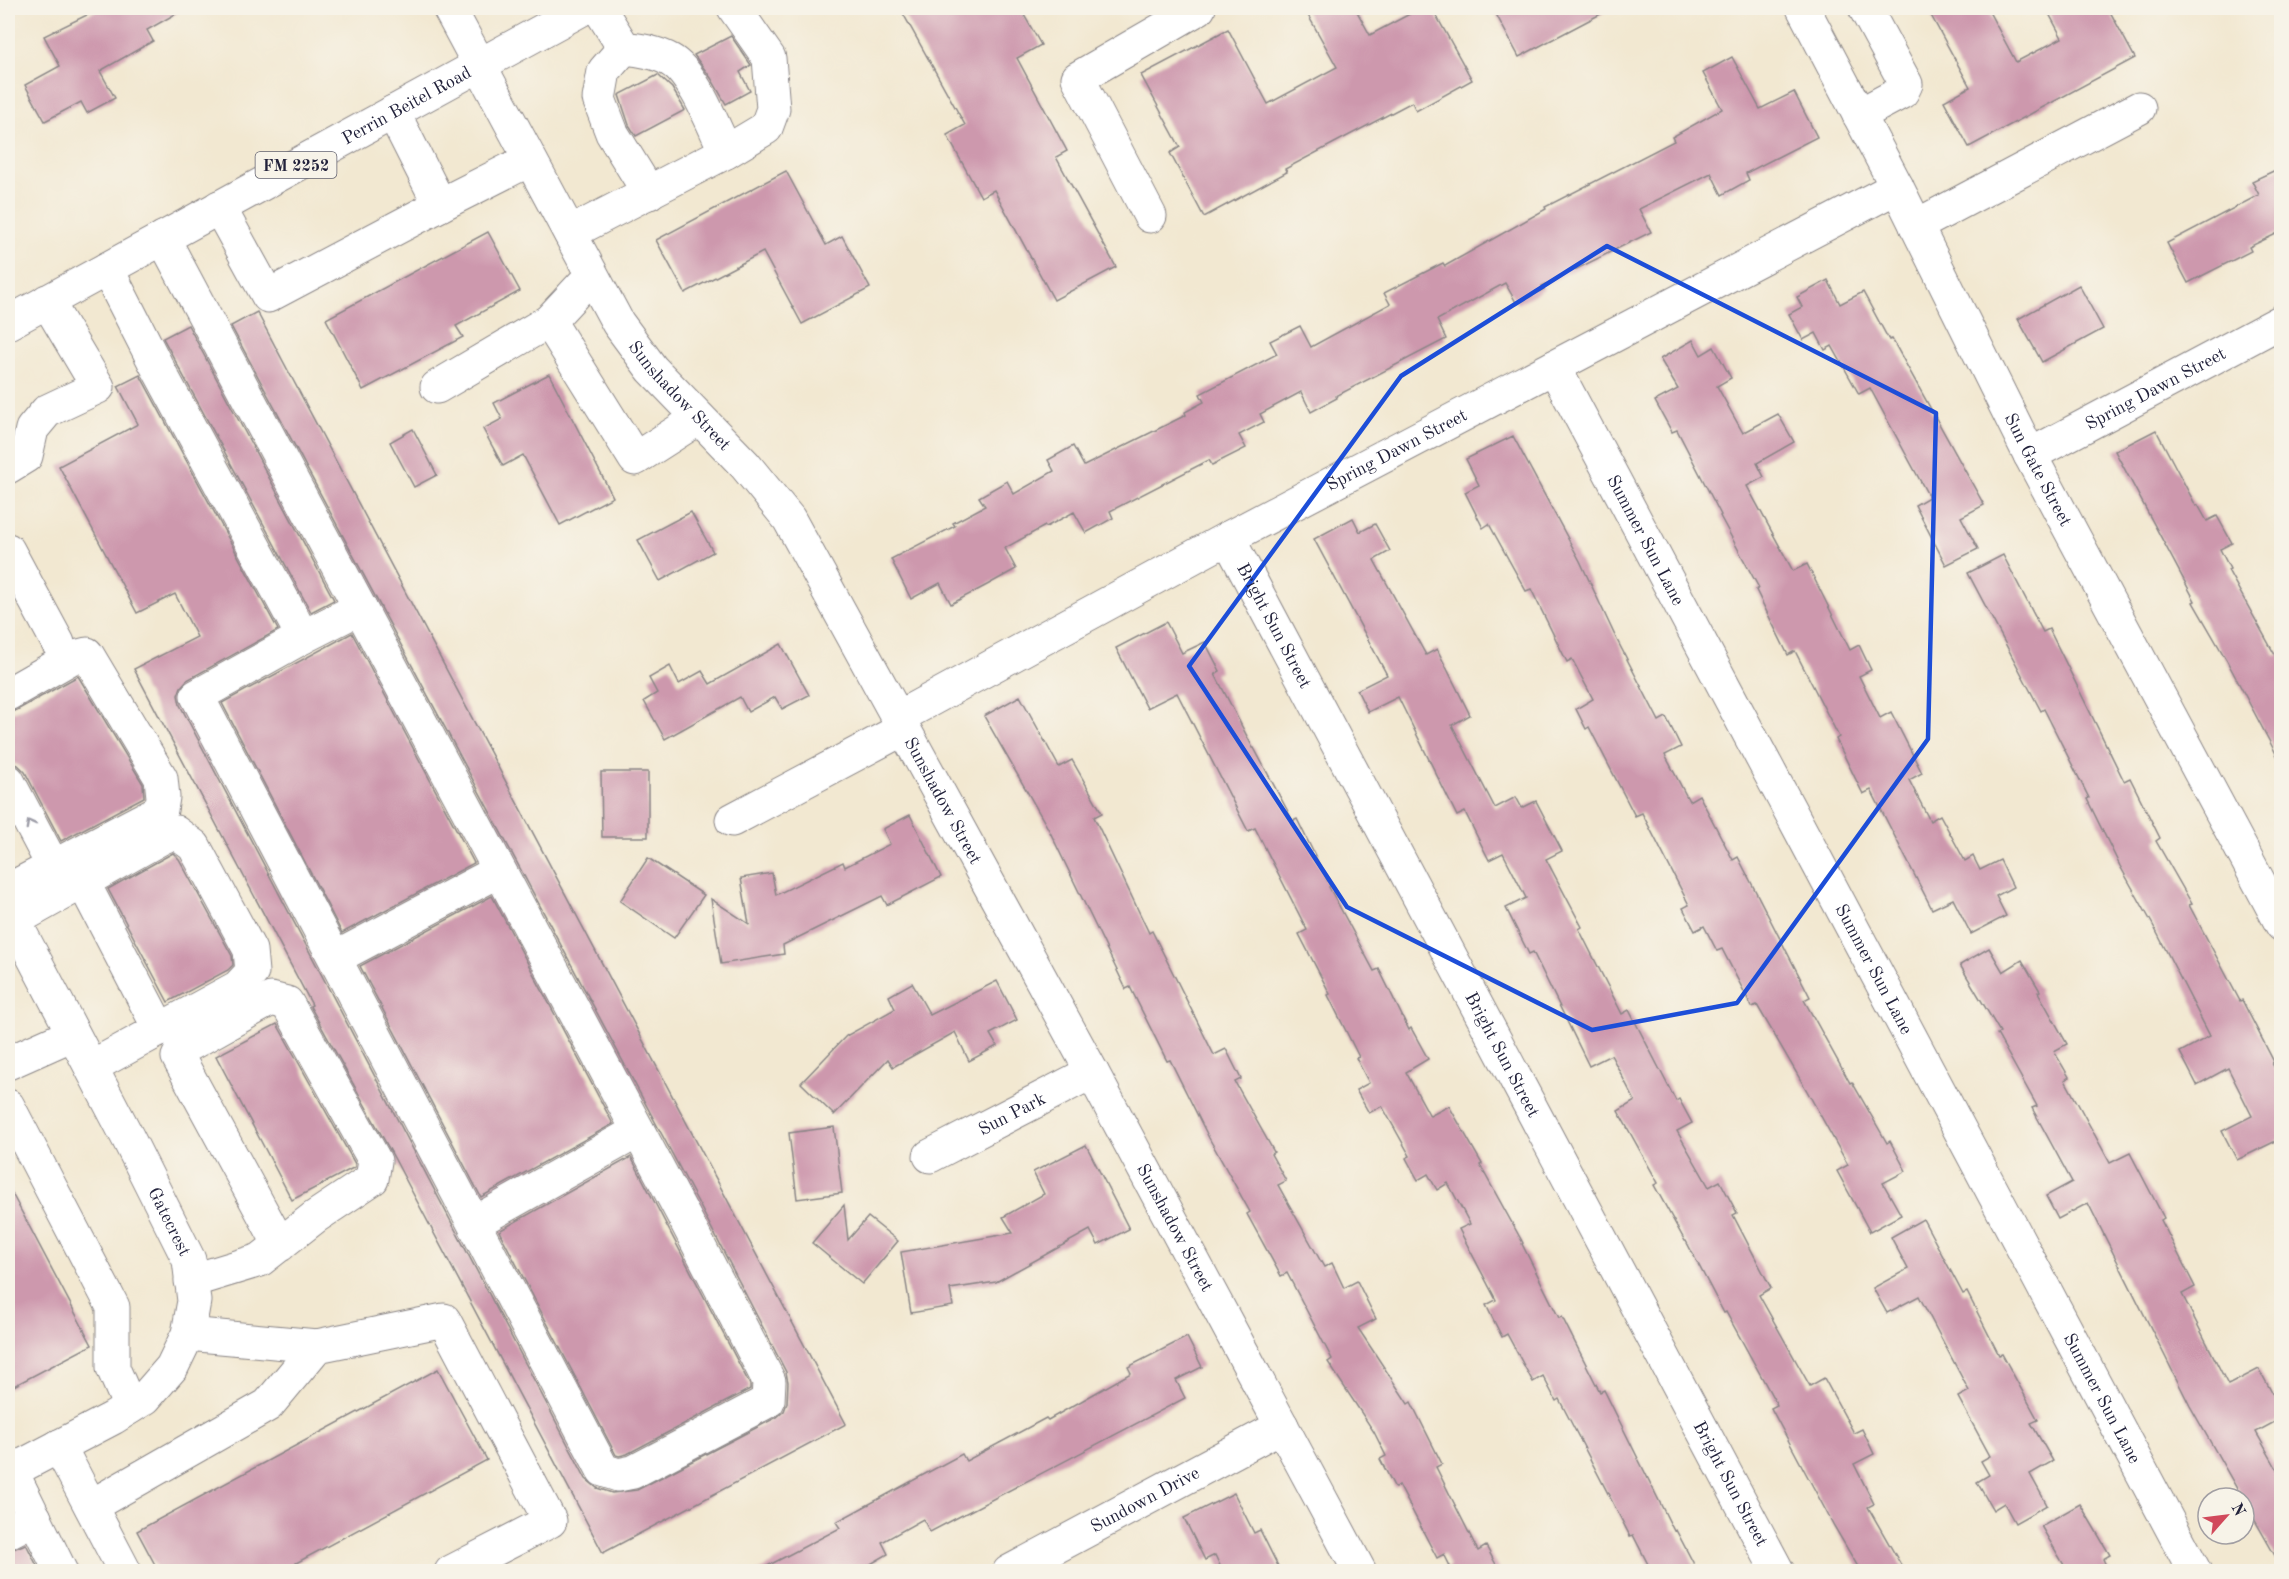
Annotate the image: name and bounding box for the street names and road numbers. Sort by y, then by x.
street label: Perrin Beitel Road [339,64,474,149]
road number: FM 2252 [256,152,336,178]
street label: Sunshadow Street [625,338,734,454]
street label: Spring Dawn Street [2083,345,2229,434]
street label: Spring Dawn Street [1324,406,1470,495]
street label: Sun Gate Street [2001,410,2074,529]
street label: Summer Sun Lane [1603,472,1687,609]
street label: Bright Sun Street [1233,560,1314,691]
street label: Sunshadow Street [900,734,984,868]
street label: Summer Sun Lane [1831,901,1915,1038]
street label: Bright Sun Street [1461,989,1542,1120]
street label: Sun Park [976,1090,1049,1139]
street label: Sunshadow Street [1133,1161,1216,1295]
street label: Gatecrest [144,1185,194,1259]
street label: Summer Sun Lane [2060,1331,2144,1467]
street label: Bright Sun Street [1690,1418,1771,1550]
street label: Sundown Drive [1088,1464,1203,1537]

